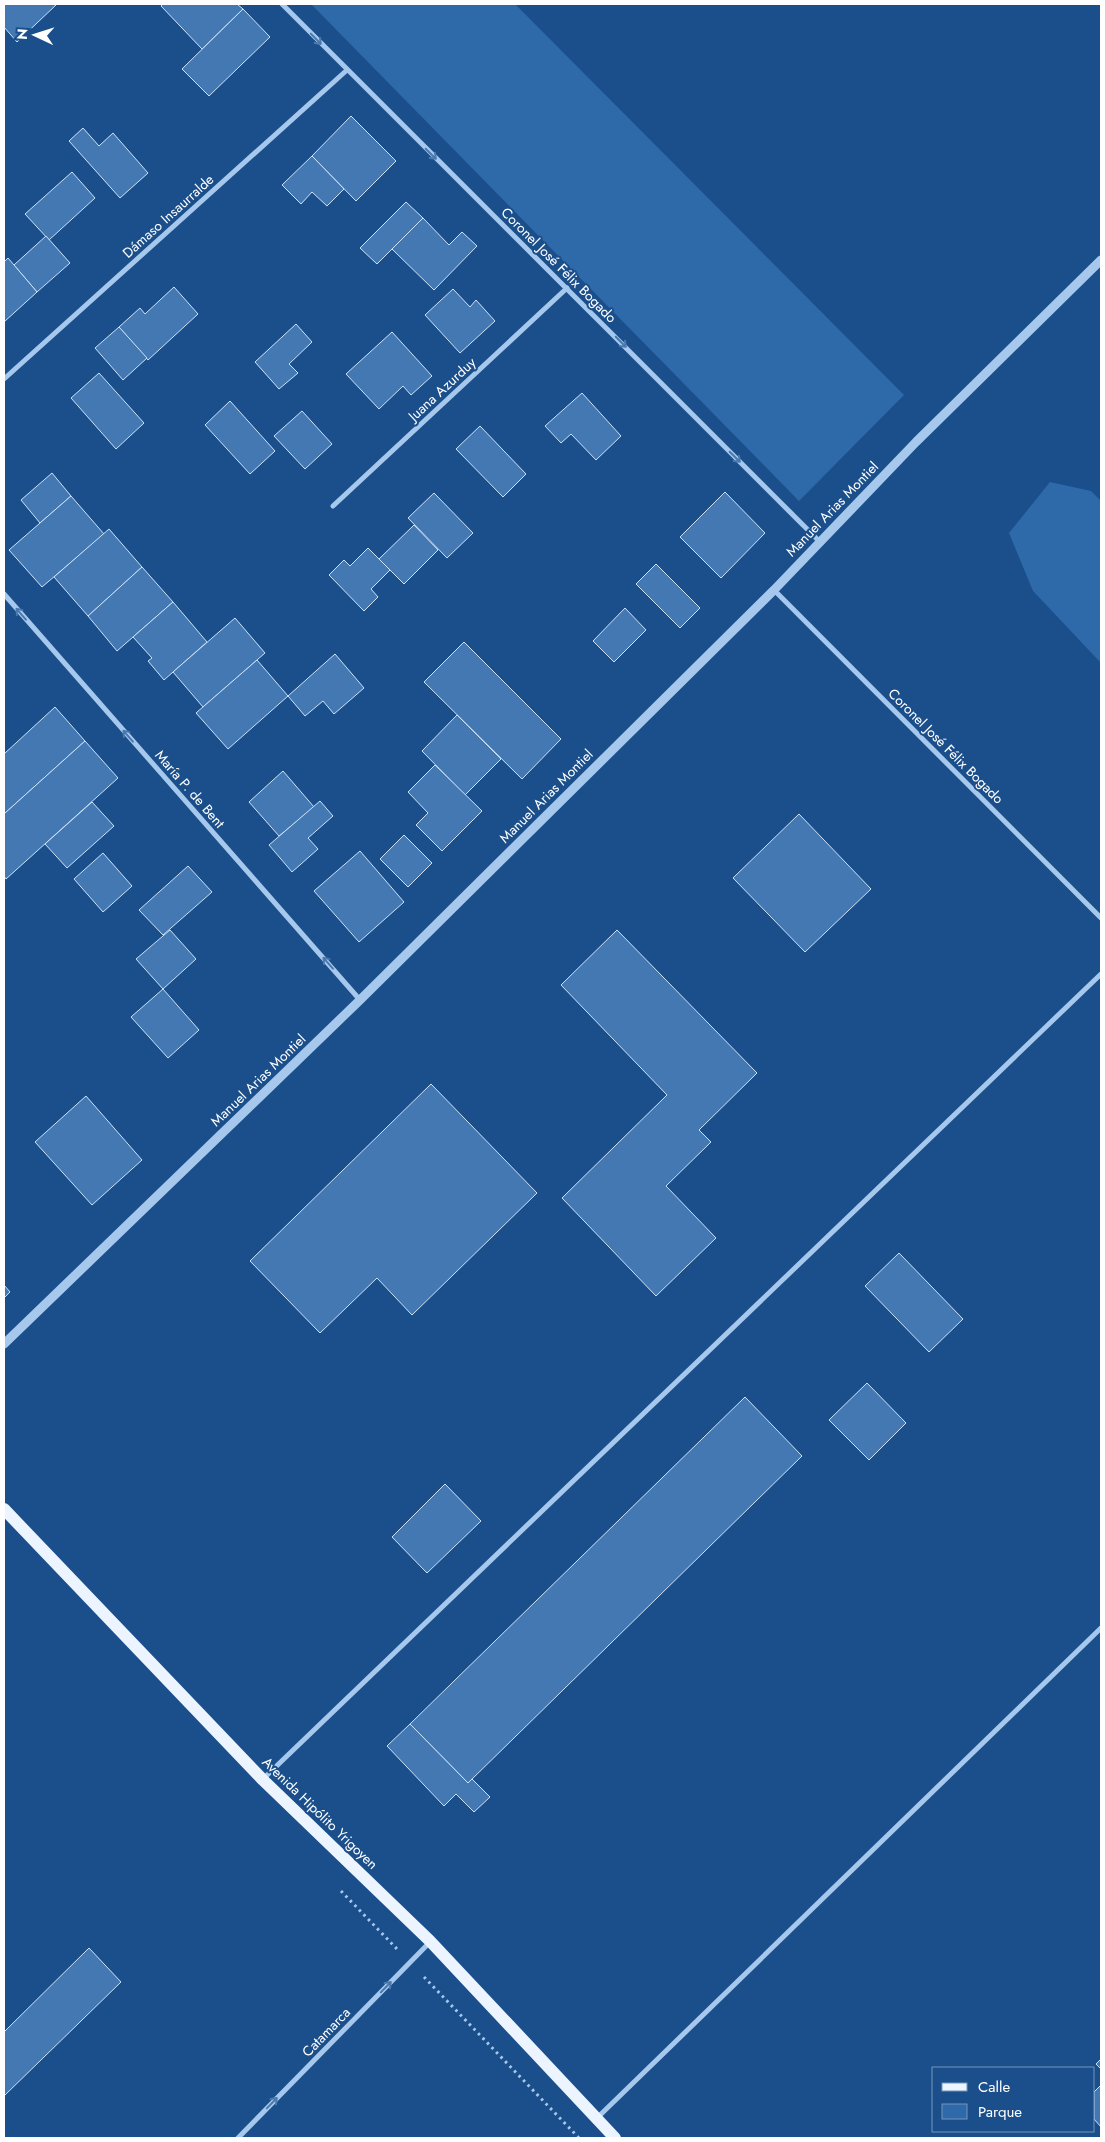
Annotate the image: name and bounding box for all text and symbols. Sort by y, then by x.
north arrow [10,10,60,60]
text: N [12,28,32,40]
one-way arrow [310,32,322,45]
one-way arrow [425,147,437,160]
street label: Dámaso Insaurralde [118,170,218,262]
street label: Coronel José Félix Bogado [497,203,621,327]
one-way arrow [615,336,627,348]
street label: Juana Azurduy [402,352,481,427]
one-way arrow [729,451,742,463]
street label: Manuel Arias Montiel [781,457,883,561]
one-way arrow [15,607,27,620]
street label: Coronel José Félix Bogado [884,684,1008,808]
one-way arrow [122,729,134,742]
street label: Manuel Arias Montiel [495,745,597,847]
street label: María P. de Bent [150,746,230,833]
one-way arrow [322,957,333,970]
street label: Manuel Arias Montiel [206,1029,310,1131]
street label: Avenida Hipólito Yrigoyen [258,1752,382,1874]
one-way arrow [379,1981,392,1993]
street label: Catamarca [297,2003,355,2061]
legend [932,2067,1095,2132]
text: Calle [978,2076,1010,2098]
one-way arrow [266,2097,278,2110]
text: Parque [978,2101,1022,2123]

